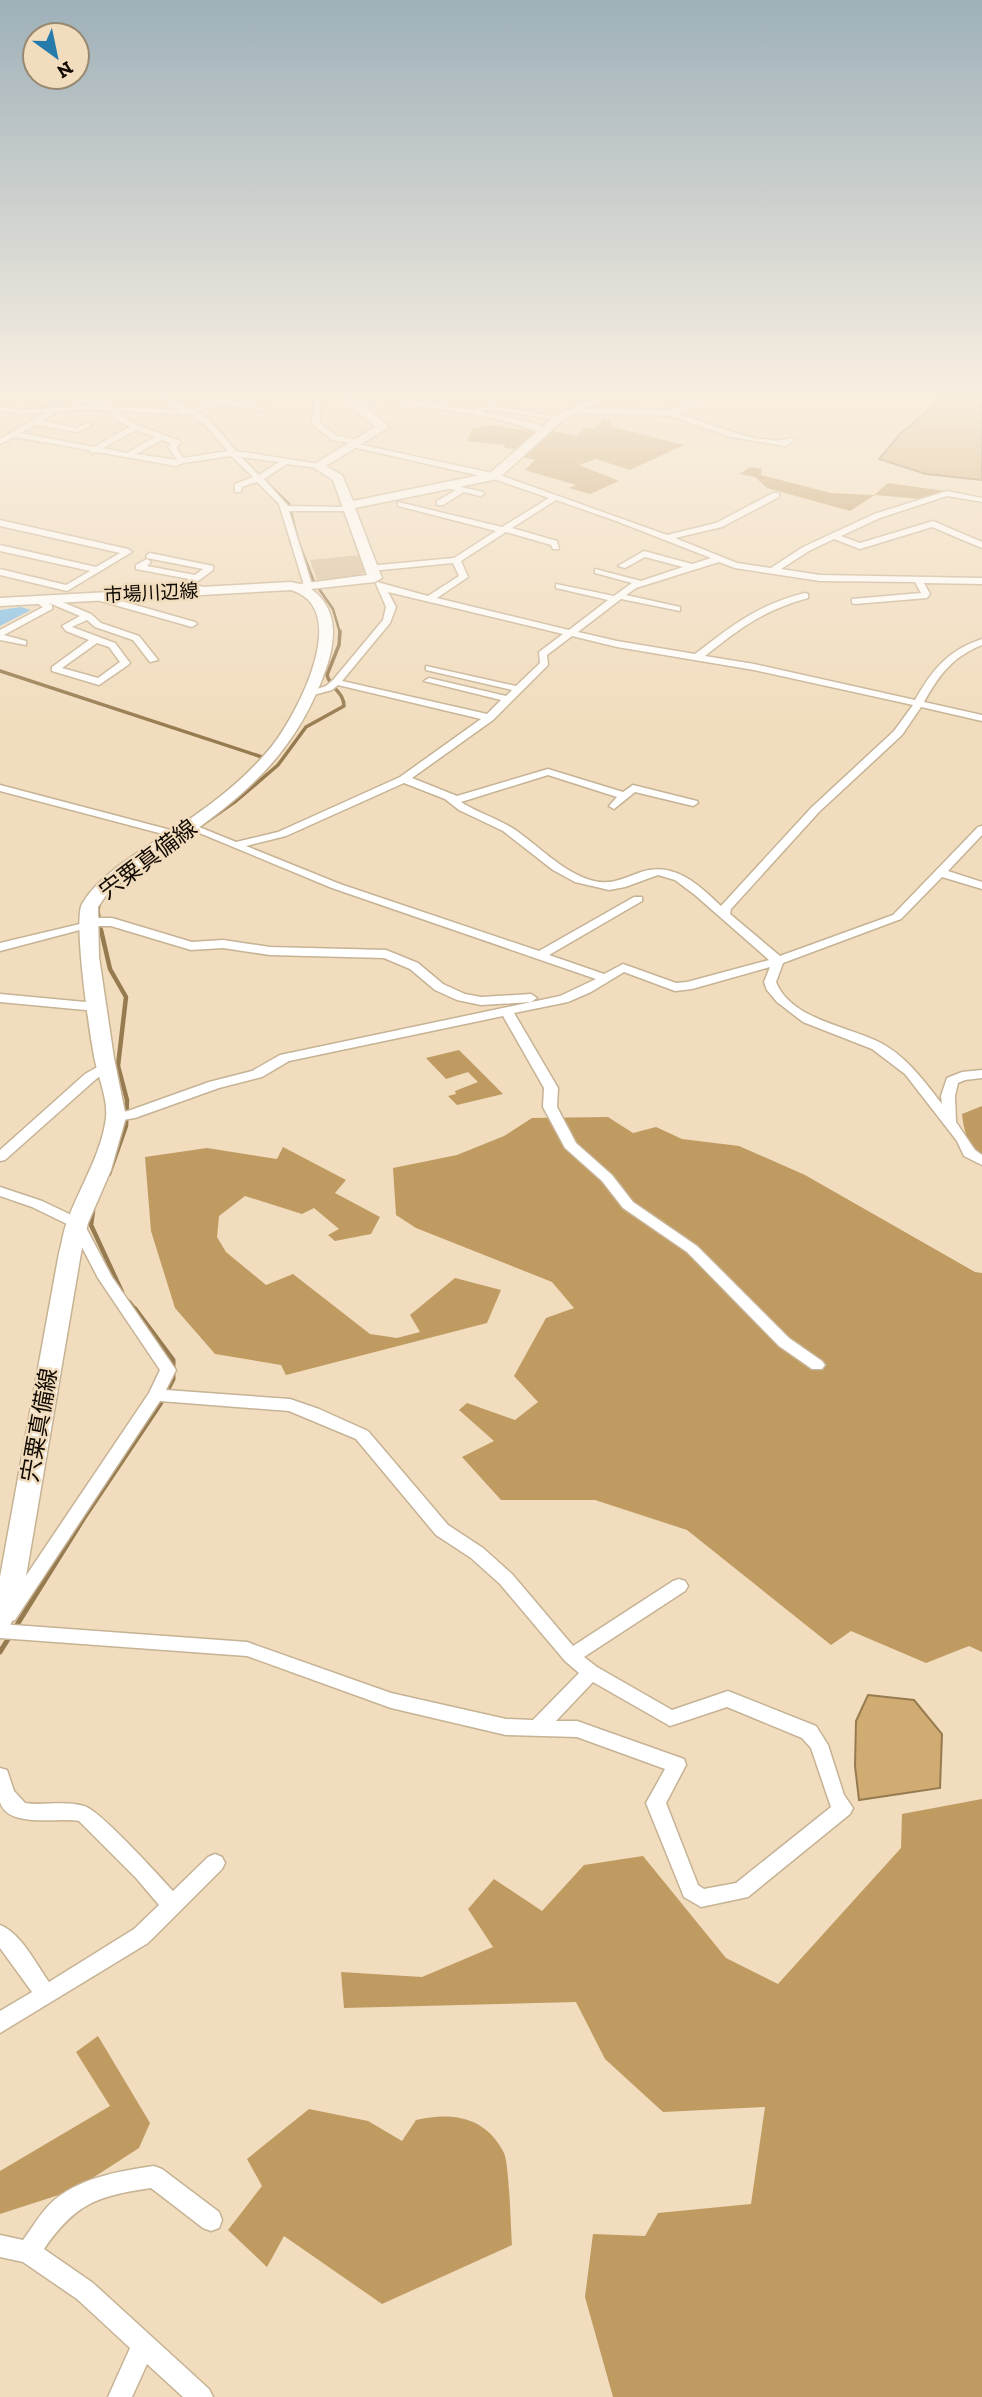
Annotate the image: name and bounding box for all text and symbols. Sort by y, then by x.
north arrow [21,21,91,91]
text: N [53,56,77,83]
street label: 市場川辺線 [103,579,199,607]
street label: 宍粟真備線 [94,813,202,905]
street label: 宍粟真備線 [15,1366,63,1484]

